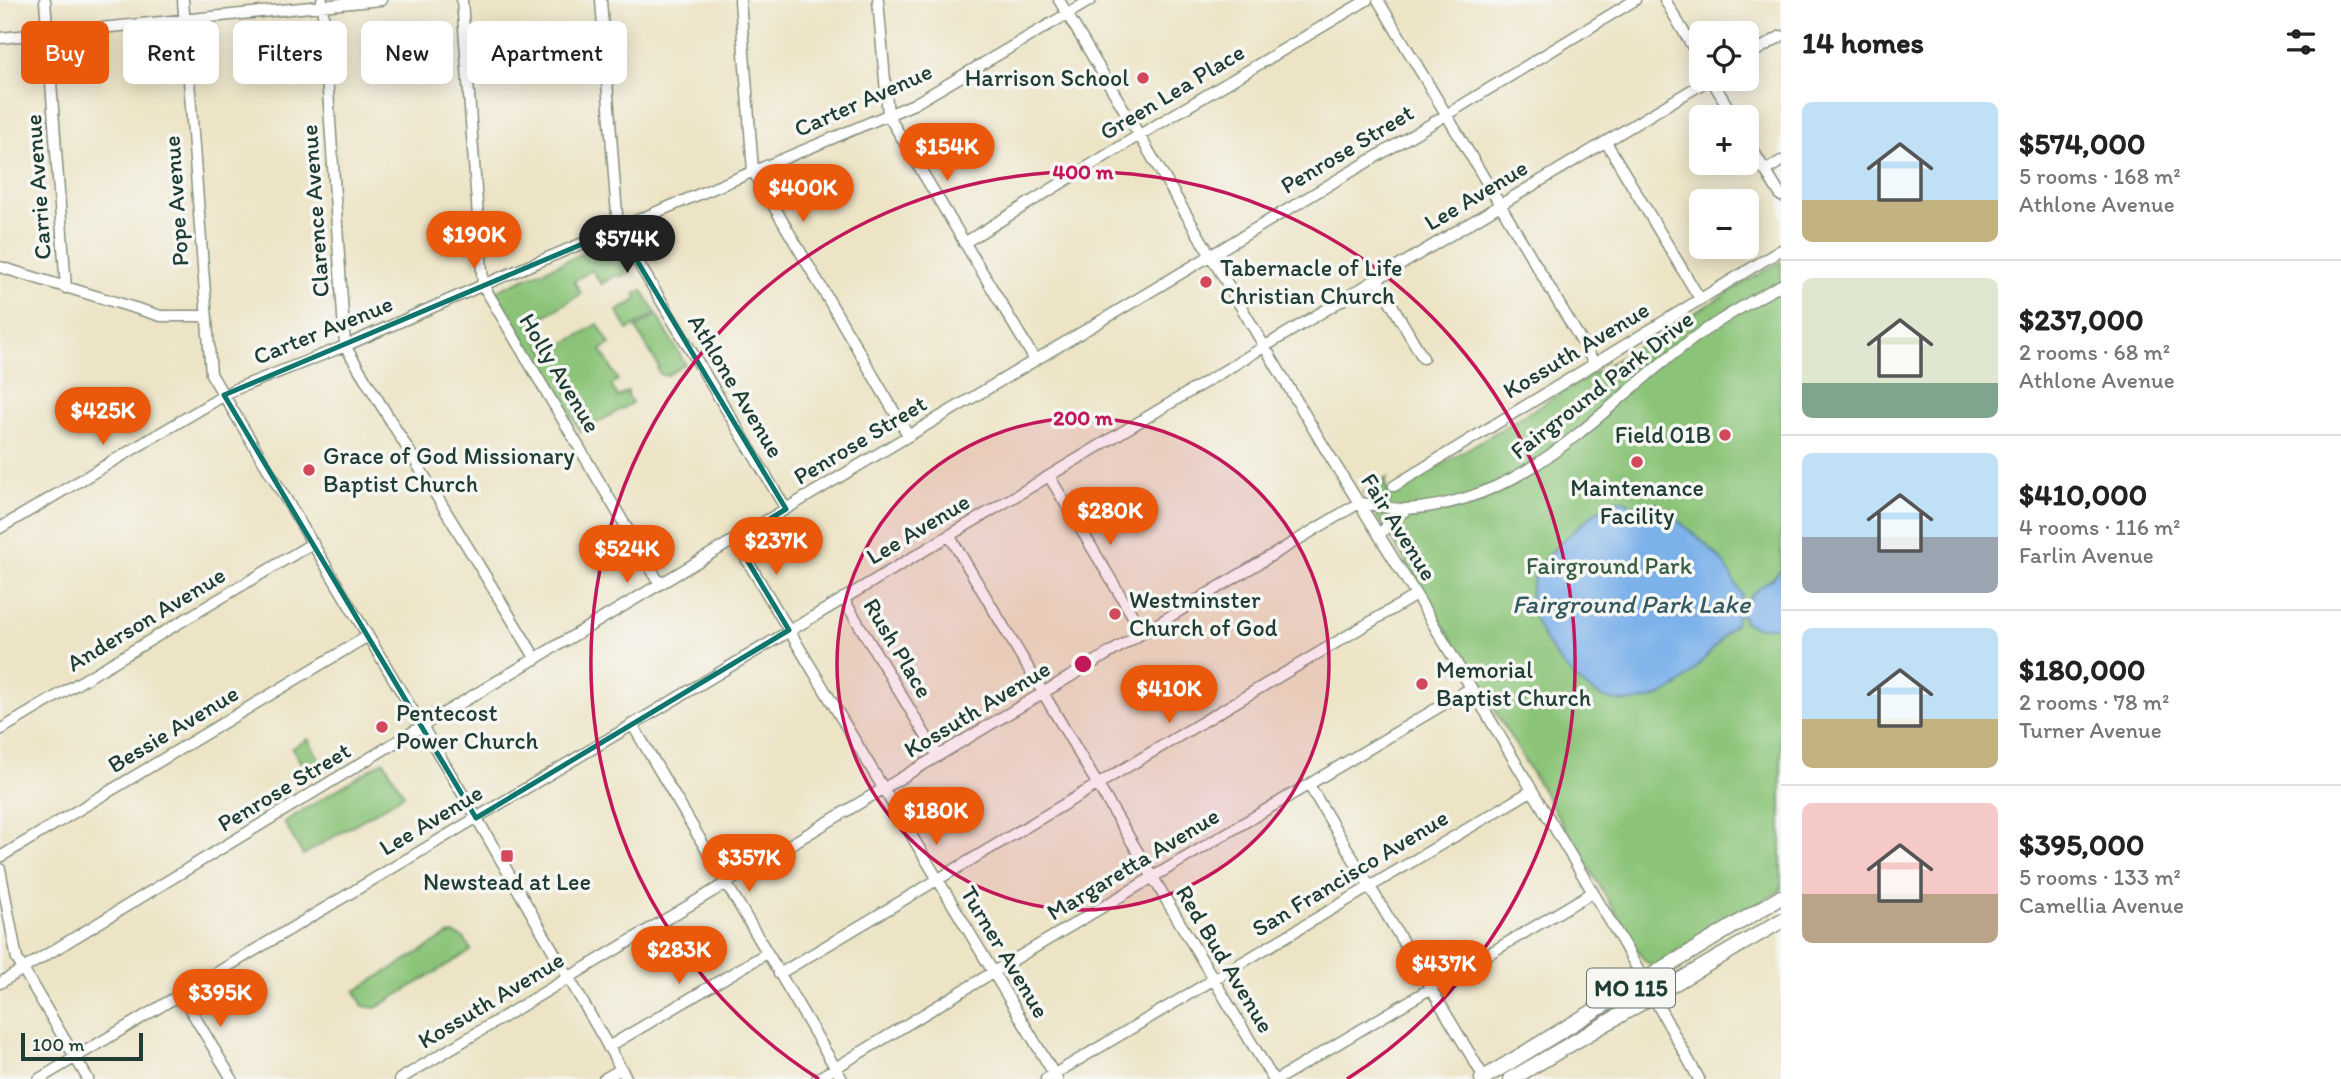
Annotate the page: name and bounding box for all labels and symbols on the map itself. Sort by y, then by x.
street label: Green Lea Place [1094,37,1249,146]
street label: Carter Avenue [789,56,936,143]
place label: Harrison School [965,63,1129,92]
marker: Harrison School [1135,70,1151,86]
street label: Penrose Street [1275,97,1419,200]
street label: Carrie Avenue [18,113,57,261]
street label: Clarence Avenue [294,124,335,298]
pin: $154K [898,124,996,183]
street label: Pope Avenue [156,135,195,267]
street label: Lee Avenue [1419,152,1533,237]
text: 400 m [1053,159,1114,184]
pin: $400K [754,164,852,224]
pin: $190K [425,212,523,271]
pin: $574K [578,216,676,275]
place label: Tabernacle of Life Christian Church [1220,253,1402,310]
marker: Tabernacle of Life Christian Church [1198,274,1214,290]
street label: Carter Avenue [249,288,397,371]
street label: Kossuth Avenue [1497,294,1654,405]
street label: Fairground Park Drive [1504,304,1699,465]
street label: Holly Avenue [513,308,607,438]
street label: Athlone Avenue [682,309,791,463]
pin: $425K [54,388,152,447]
street label: Penrose Street [788,388,932,491]
text: 200 m [1053,405,1113,430]
place label: Field 01B [1615,420,1711,449]
marker: Field 01B [1717,427,1733,443]
place label: Grace of God Missionary Baptist Church [323,441,575,498]
marker: Maintenance Facility [1629,454,1645,470]
marker: Grace of God Missionary Baptist Church [301,462,317,478]
street label: Fair Avenue [1355,468,1444,586]
place label: Maintenance Facility [1570,473,1704,530]
street label: Lee Avenue [861,486,975,571]
pin: $280K [1061,488,1159,547]
pin: $237K [727,518,825,577]
pin: $524K [578,526,676,585]
park label: Fairground Park [1526,551,1693,580]
street label: Anderson Avenue [61,560,230,677]
place label: Westminster Church of God [1129,585,1278,642]
water label: Fairground Park Lake [1512,588,1752,620]
street label: Rush Place [857,593,940,703]
marker: Westminster Church of God [1107,606,1123,622]
centre of rings [1071,652,1095,676]
street label: Kossuth Avenue [898,653,1055,764]
place label: Memorial Baptist Church [1436,655,1591,712]
pin: $410K [1120,666,1218,725]
marker: Memorial Baptist Church [1414,676,1430,692]
street label: Bessie Avenue [102,678,243,779]
place label: Pentecost Power Church [396,698,538,755]
marker: Pentecost Power Church [374,719,390,735]
street label: Penrose Street [212,735,356,838]
street label: Lee Avenue [374,777,488,862]
pin: $180K [887,788,985,847]
street label: Margaretta Avenue [1041,801,1224,927]
street label: San Francisco Avenue [1246,802,1453,943]
pin: $357K [700,834,798,894]
marker: Newstead at Lee [499,848,515,864]
place label: Newstead at Lee [423,867,591,896]
street label: Turner Avenue [955,880,1056,1023]
street label: Red Bud Avenue [1170,880,1281,1038]
pin: $283K [630,926,728,986]
pin: $437K [1395,940,1493,1000]
street label: Kossuth Avenue [412,944,569,1055]
road number: MO 115 [1587,968,1675,1007]
pin: $395K [171,970,269,1029]
scale bar [21,1030,144,1062]

